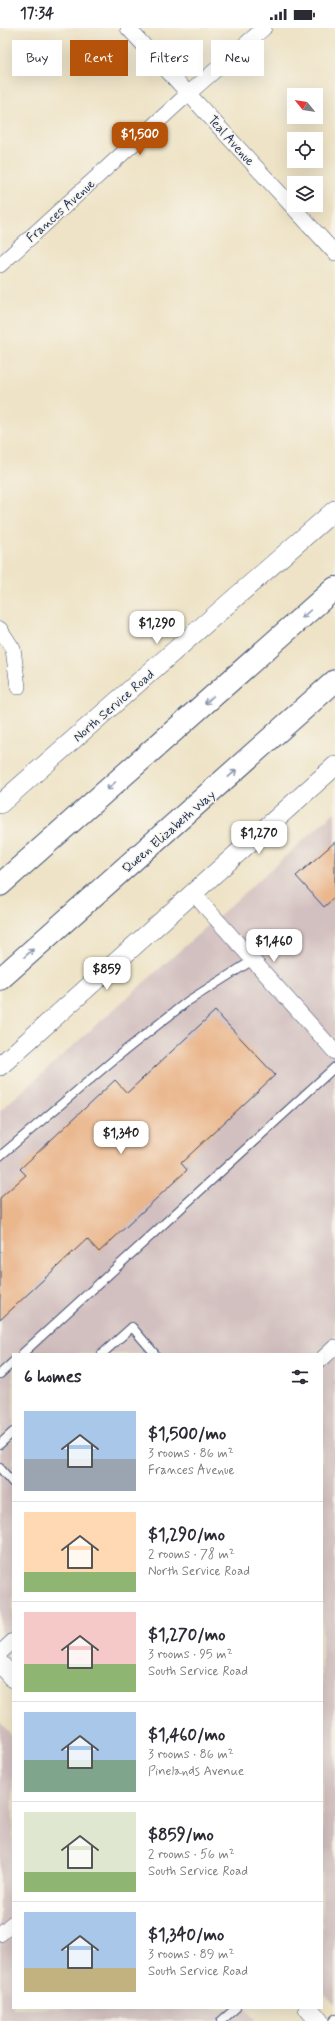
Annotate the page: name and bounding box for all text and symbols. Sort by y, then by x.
text: 17:34 [20,4,54,24]
chip: Buy [12,40,62,76]
chip: Rent [70,40,128,76]
chip: Filters [136,40,203,76]
chip: New [211,40,264,76]
north arrow [287,88,323,124]
map controls [287,88,323,212]
street label: Teal Avenue [204,112,258,170]
pin: $1,500 [107,122,173,156]
text: $1,500 [121,126,159,143]
button: locate [287,132,323,168]
street label: Frances Avenue [23,176,99,246]
button: layers [287,176,323,212]
one-way arrow [301,609,311,618]
pin: $1,290 [124,611,190,645]
text: $1,290 [138,615,176,632]
street label: North Service Road [70,666,158,746]
one-way arrow [204,695,214,704]
one-way arrow [227,770,237,779]
one-way arrow [106,782,117,791]
street label: Queen Elizabeth Way [119,787,219,877]
pin: $1,270 [226,821,292,855]
text: $1,270 [240,825,278,842]
pin: $1,460 [241,929,307,963]
text: $1,460 [255,933,293,950]
one-way arrow [24,949,34,958]
pin: $859 [83,957,131,991]
text: $859 [93,961,121,978]
pin: $1,340 [88,1121,154,1155]
text: $1,340 [103,1125,139,1142]
text: 6 homes [24,1366,82,1388]
icon: filters [289,1366,311,1388]
text: $1,500/mo [148,1423,226,1445]
icon: home [56,1427,104,1475]
text: 3 rooms · 86 m² [148,1445,234,1462]
text: Frances Avenue [148,1462,235,1479]
text: $1,290/mo [148,1524,225,1546]
icon: home [56,1528,104,1576]
text: 2 rooms · 78 m² [148,1546,235,1563]
text: North Service Road [148,1563,250,1580]
text: $1,270/mo [148,1624,225,1646]
icon: home [56,1628,104,1676]
text: 3 rooms · 95 m² [148,1646,232,1663]
text: South Service Road [148,1663,248,1680]
text: $1,460/mo [148,1724,225,1746]
icon: home [56,1728,104,1776]
text: 3 rooms · 86 m² [148,1746,234,1763]
text: Pinelands Avenue [148,1763,244,1780]
text: $859/mo [148,1824,214,1846]
icon: home [56,1828,104,1876]
text: 2 rooms · 56 m² [148,1846,235,1863]
text: South Service Road [148,1863,248,1880]
text: $1,340/mo [148,1924,224,1946]
icon: home [56,1928,104,1976]
text: 3 rooms · 89 m² [148,1946,234,1963]
text: South Service Road [148,1963,248,1980]

